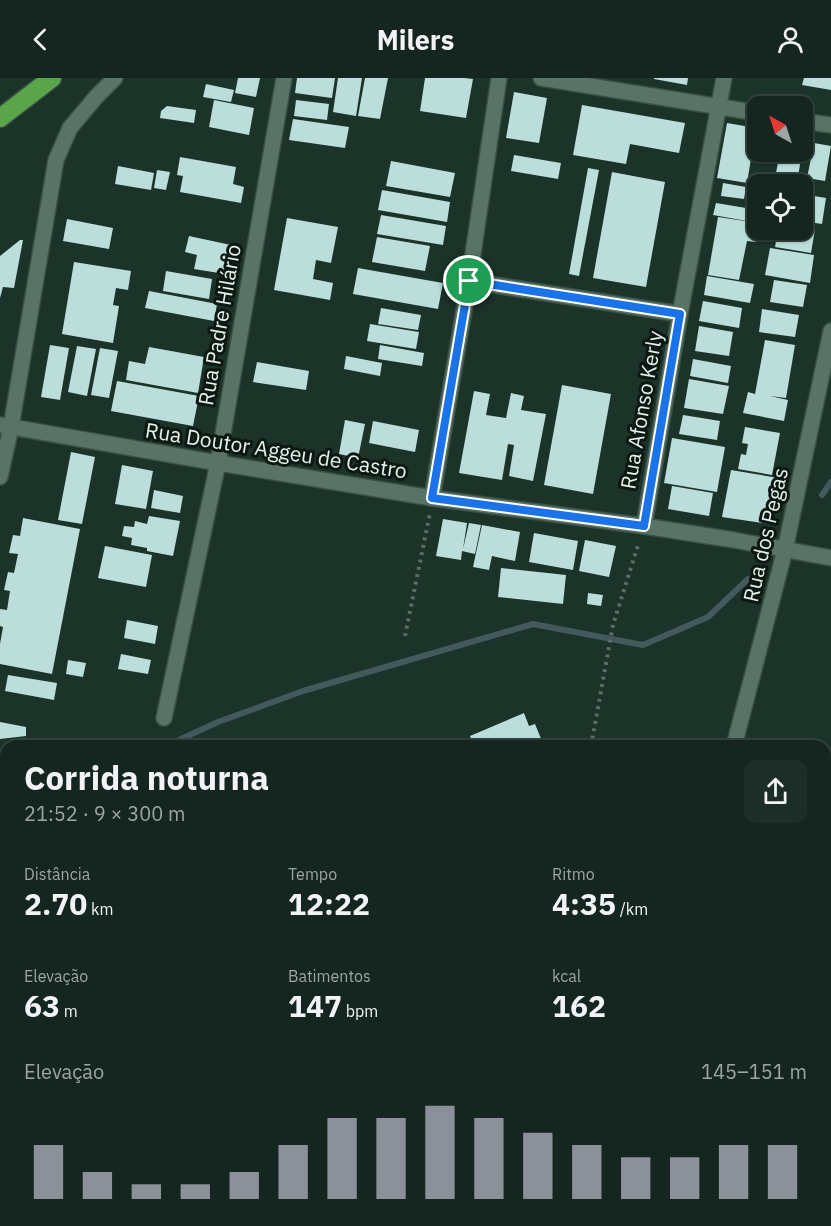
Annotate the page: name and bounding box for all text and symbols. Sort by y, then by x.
text: Milers [377,22,454,57]
icon: back [24,23,57,56]
icon: person [774,23,807,56]
north arrow [747,96,813,162]
map controls [747,96,813,240]
button: locate [747,174,813,240]
street label: Rua Padre Hilário [191,242,247,408]
pin [443,255,494,306]
icon: arrive [452,264,485,297]
street label: Rua Afonso Kerly [613,328,669,491]
street label: Rua Doutor Aggeu de Castro [143,415,409,485]
street label: Rua dos Pegas [736,465,794,605]
text: Corrida noturna [24,756,269,799]
button: share [744,760,807,823]
text: 21:52 · 9 × 300 m [24,800,185,827]
text: Distância [24,864,90,884]
text: Tempo [288,864,337,884]
text: Ritmo [552,864,595,884]
text: 2.70 [24,884,87,923]
text: 12:22 [288,884,370,923]
text: 4:35 [552,884,616,923]
text: km [87,899,114,919]
text: /km [616,899,648,919]
text: Elevação [24,966,88,986]
text: Batimentos [288,966,371,986]
text: kcal [552,966,581,986]
text: 63 [24,986,60,1025]
text: 147 [288,986,342,1025]
text: 162 [552,986,606,1025]
text: m [60,1001,78,1021]
text: bpm [342,1001,378,1021]
text: Elevação [24,1058,104,1085]
text: 145–151 m [701,1058,807,1085]

